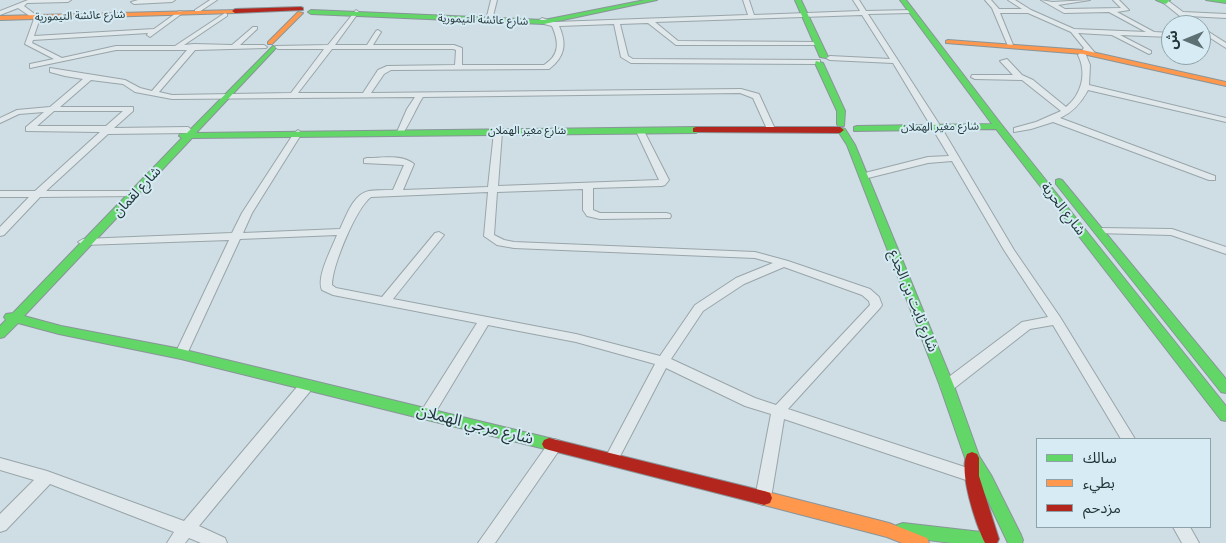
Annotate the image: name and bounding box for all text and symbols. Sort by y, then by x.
street label: شارع عائشة التيمورية [35,8,125,24]
street label: شارع عائشة التيمورية [438,12,528,28]
north arrow [1161,15,1211,65]
text: ش [1163,30,1181,50]
street label: شارع مغير الهملان [901,120,979,134]
street label: شارع مغير الهملان [488,124,566,138]
street label: شارع لقمان [109,163,165,221]
street label: شارع الحرية [1037,179,1089,239]
street label: شارع ثابت بن الجذع [885,247,941,355]
street label: شارع مرجي الهملان [415,401,535,449]
legend [1036,438,1211,528]
text: سالك [1083,448,1117,467]
text: بطيء [1083,473,1115,492]
text: مزدحم [1083,498,1121,517]

